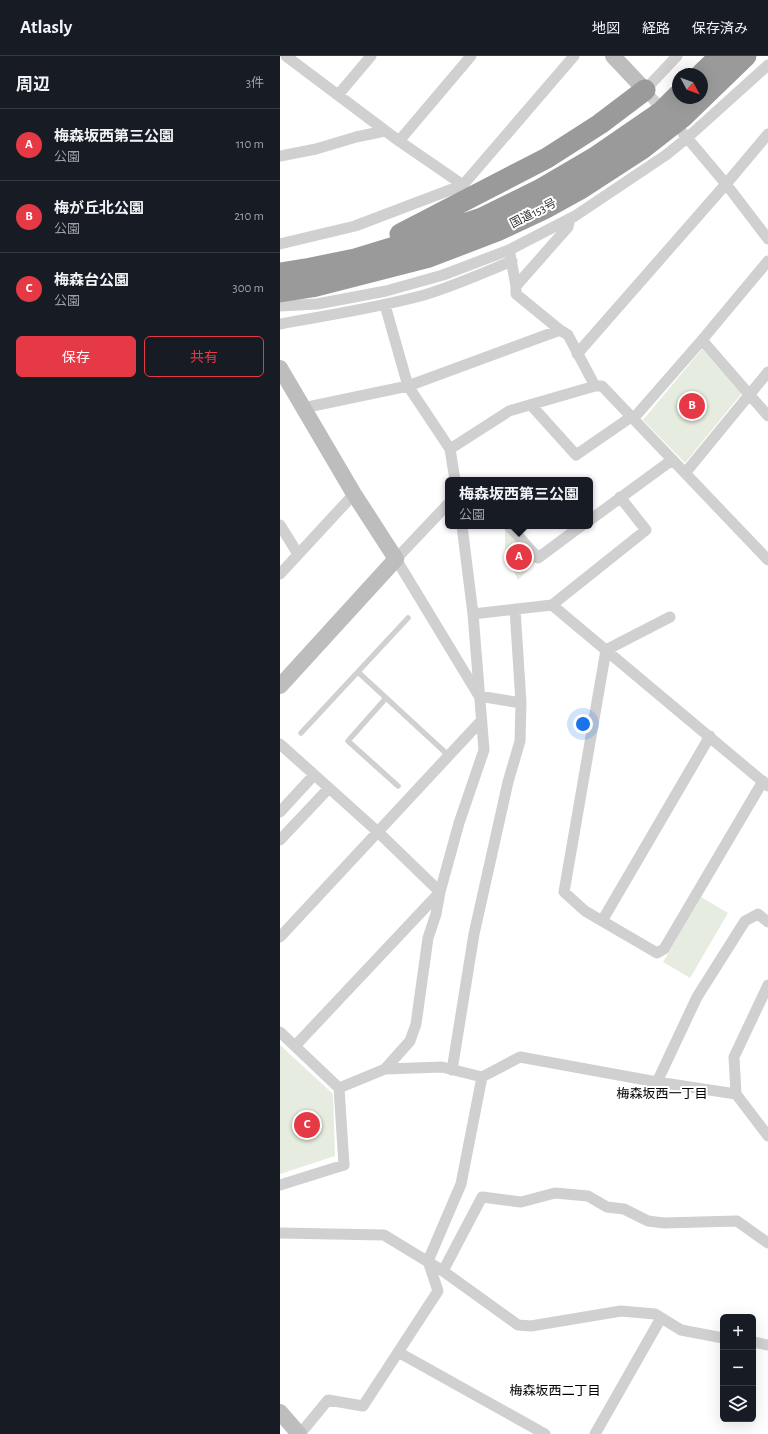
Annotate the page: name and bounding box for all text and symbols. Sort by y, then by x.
text: Atlasly [20,18,72,37]
text: 地図 [592,22,620,36]
text: 経路 [642,22,670,36]
text: 保存済み [692,22,748,36]
north arrow [672,68,708,104]
text: 周辺 [16,76,50,93]
text: 3件 [246,77,264,90]
text: 梅森坂西第三公園 [54,129,174,144]
text: A [25,138,33,151]
text: 110 m [236,138,264,151]
text: 公園 [54,151,80,164]
street label: 国道153号 [508,195,558,230]
text: 梅が丘北公園 [54,201,144,216]
text: B [25,210,33,223]
text: 210 m [234,210,264,223]
text: 公園 [54,223,80,236]
text: 梅森台公園 [54,273,129,288]
text: C [26,282,32,295]
text: 300 m [232,282,264,295]
text: 公園 [54,295,80,308]
button: 保存 [16,336,136,377]
button: 共有 [144,336,264,377]
pin: B [679,391,705,421]
popup [445,477,593,529]
text: 梅森坂西第三公園 [459,487,579,502]
text: 公園 [459,509,485,522]
pin: A [506,542,532,572]
your location [573,714,593,734]
district label: 梅森坂西一丁目 [616,1087,708,1101]
pin: C [294,1110,320,1140]
map controls [720,1314,756,1422]
button: + [720,1314,756,1350]
button: − [720,1350,756,1386]
district label: 梅森坂西二丁目 [509,1384,601,1398]
button: layers [720,1386,756,1422]

